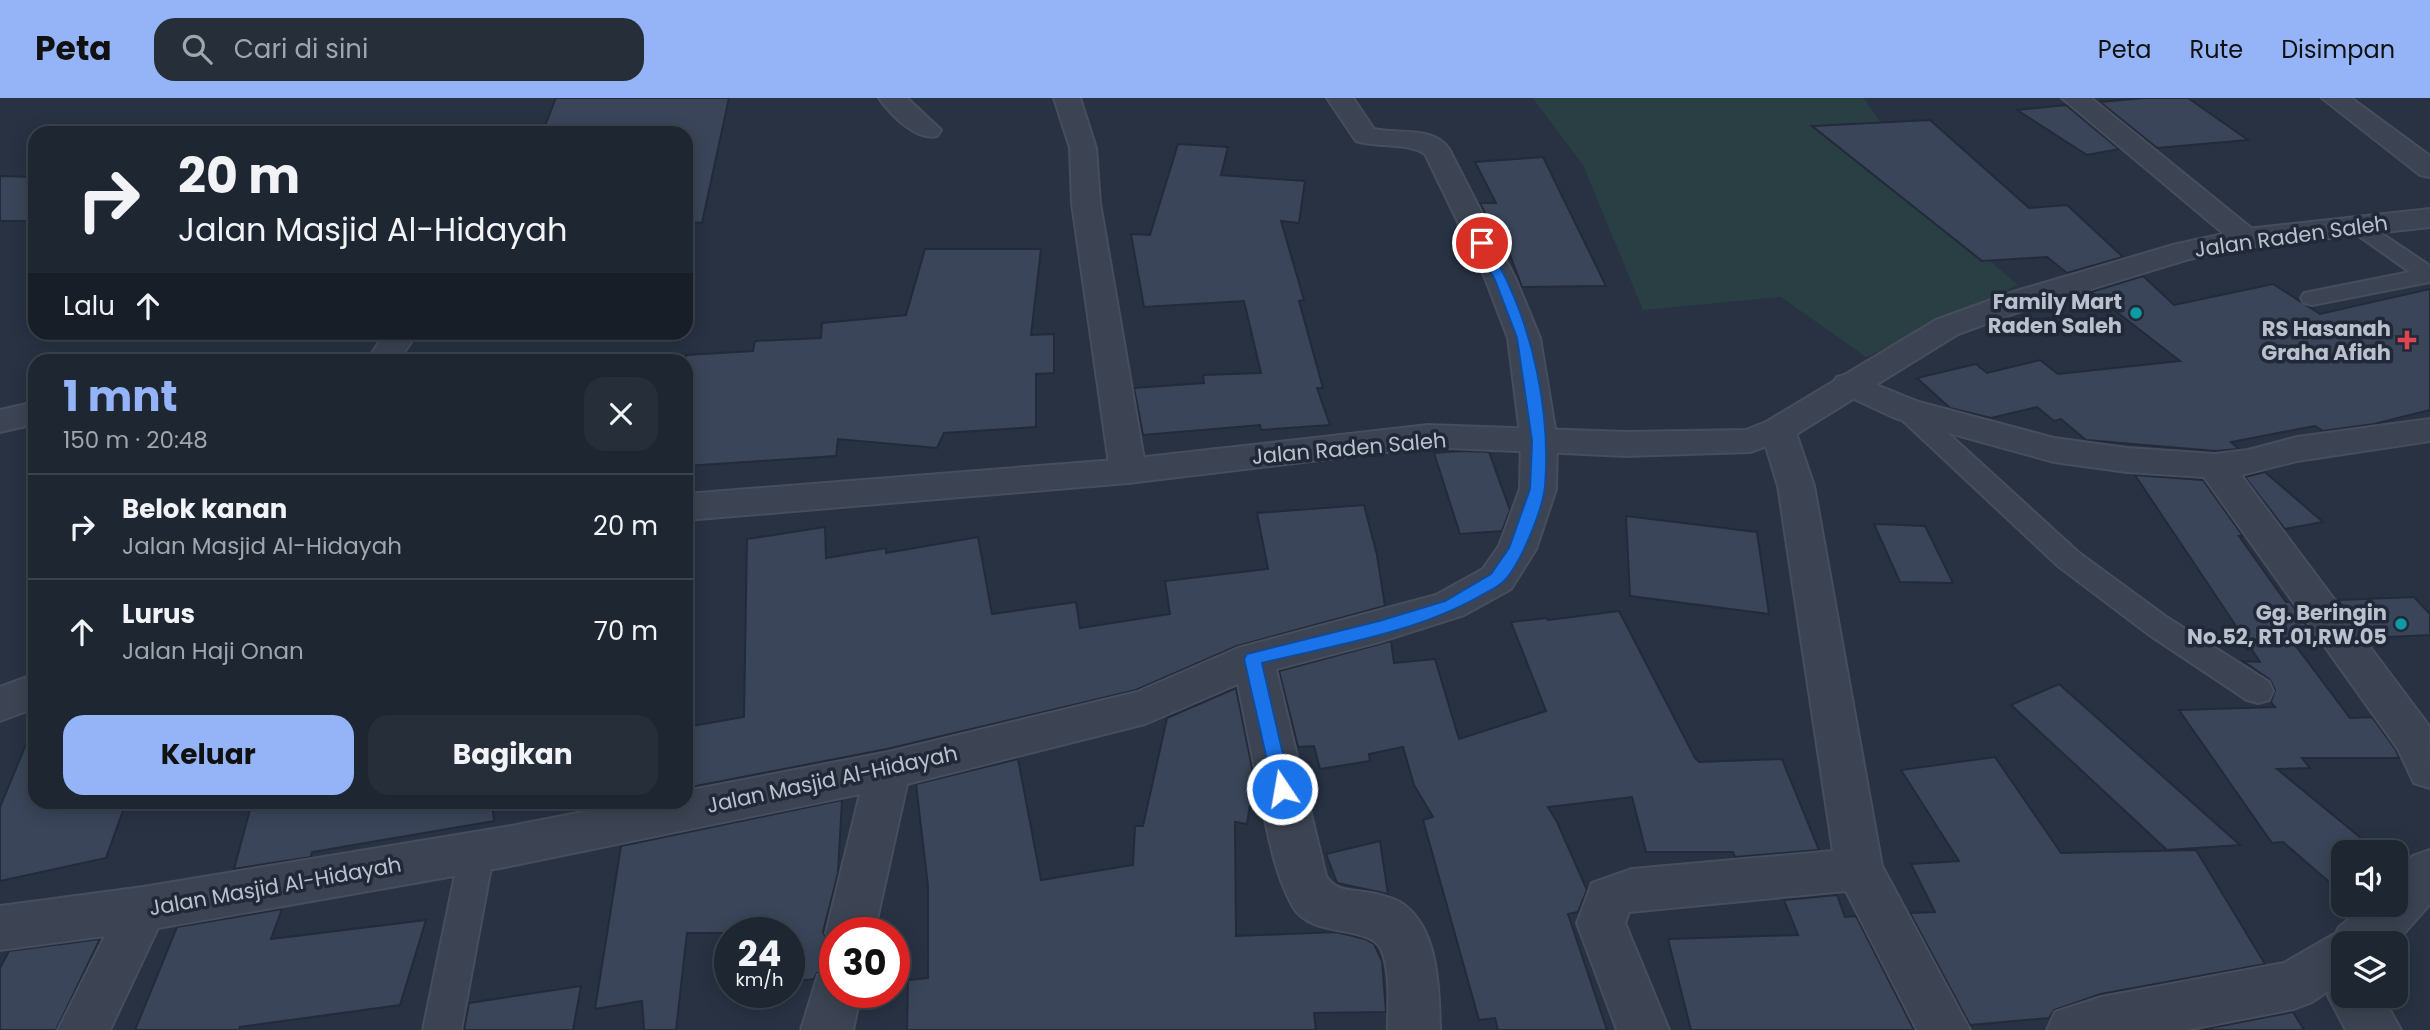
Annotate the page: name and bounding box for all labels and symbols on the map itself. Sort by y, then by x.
street label: Jalan Raden Saleh [2192,208,2390,264]
pin [1452,213,1512,273]
place label: Family Mart Raden Saleh [1988,287,2122,340]
marker: Family Mart Raden Saleh [2128,305,2144,321]
place label: RS Hasanah Graha Afiah [2261,314,2391,367]
marker: RS Hasanah Graha Afiah [2397,330,2417,350]
street label: Jalan Raden Saleh [1251,425,1447,471]
place label: Gg. Beringin No.52, RT.01,RW.05 [2187,598,2387,651]
marker: Gg. Beringin No.52, RT.01,RW.05 [2393,616,2409,632]
street label: Jalan Masjid Al-Hidayah [704,738,960,820]
position arrow [1245,752,1319,826]
street label: Jalan Masjid Al-Hidayah [147,850,403,922]
speed limit sign: 30 [819,917,910,1008]

